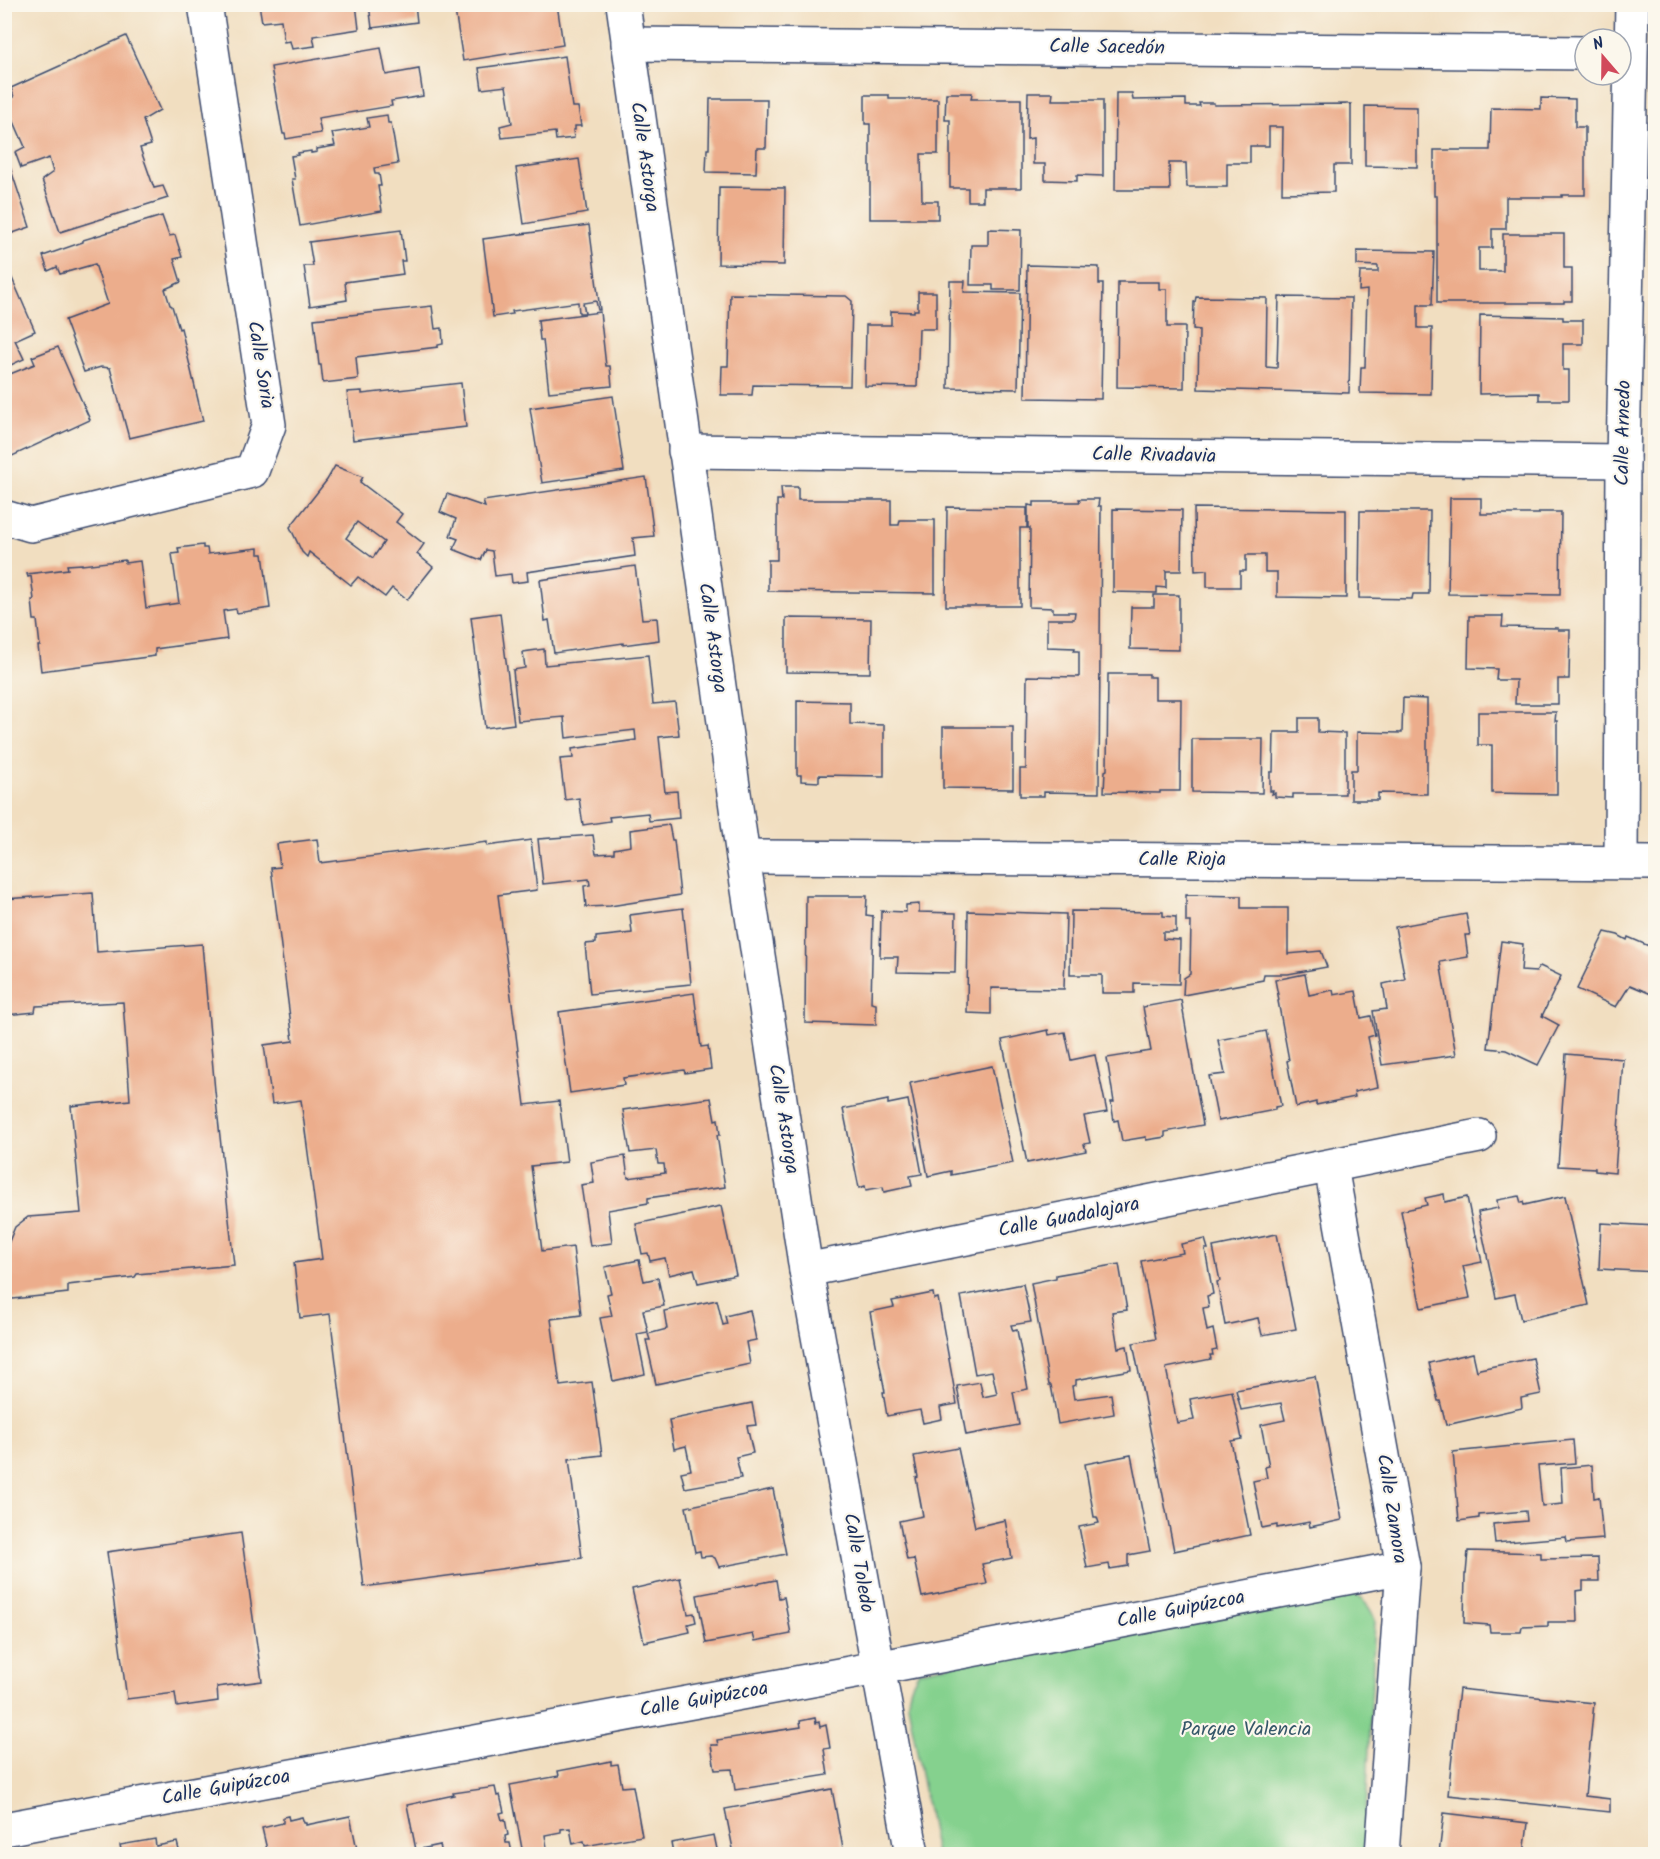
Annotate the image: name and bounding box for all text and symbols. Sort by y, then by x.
north arrow [1573,27,1633,87]
street label: Calle Sacedón [1049,31,1165,65]
text: N [1589,31,1607,58]
street label: Calle Astorga [620,100,668,214]
street label: Calle Soria [237,319,283,411]
street label: Calle Arnedo [1607,380,1641,486]
street label: Calle Rivadavia [1092,439,1216,473]
street label: Calle Astorga [688,581,736,695]
street label: Calle Rioja [1138,844,1226,876]
street label: Calle Astorga [759,1062,807,1176]
street label: Calle Guadalajara [996,1189,1142,1247]
street label: Calle Zamora [1367,1452,1415,1566]
street label: Calle Toledo [833,1511,883,1615]
street label: Calle Guipúzcoa [1114,1582,1248,1638]
street label: Calle Guipúzcoa [637,1673,771,1727]
park label: Parque Valencia [1181,1714,1311,1746]
street label: Calle Guipúzcoa [159,1761,293,1815]

